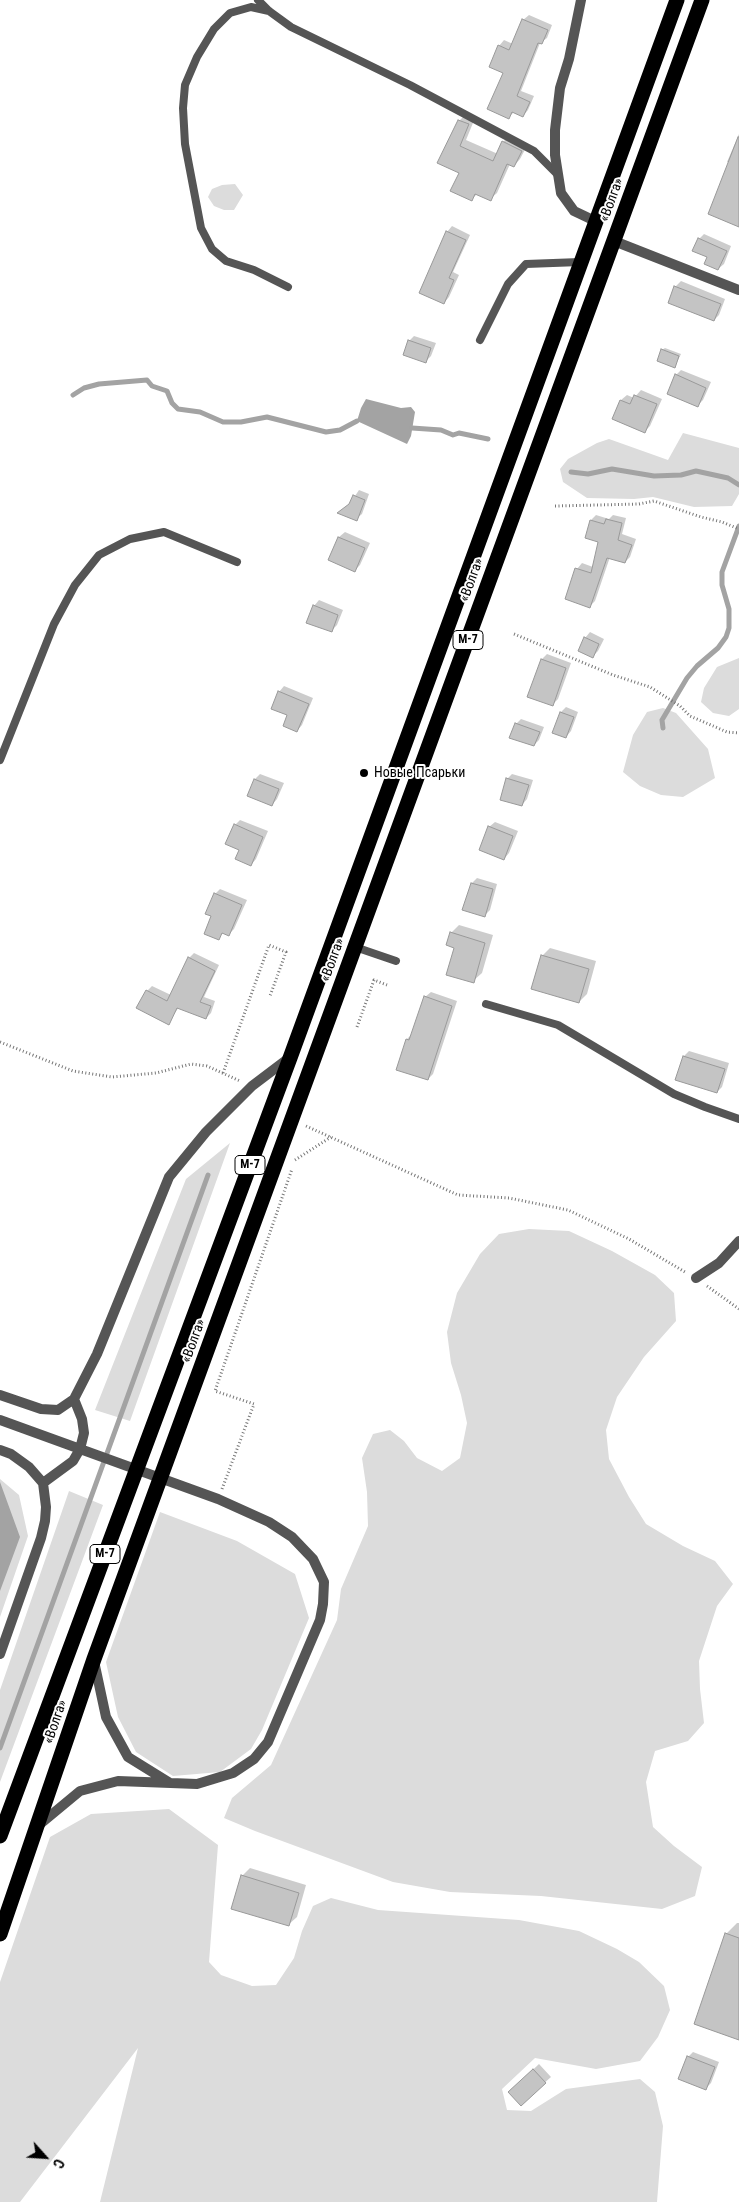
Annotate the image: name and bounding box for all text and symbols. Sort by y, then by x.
street label: «Волга» [596,176,628,224]
street label: «Волга» [456,556,488,604]
road number: М-7 [453,630,483,650]
place label: Новые Псарьки [374,765,465,781]
marker: Новые Псарьки [358,767,370,779]
street label: «Волга» [317,936,349,984]
road number: М-7 [235,1156,265,1174]
street label: «Волга» [178,1317,210,1365]
road number: М-7 [90,1545,120,1564]
street label: «Волга» [41,1698,71,1746]
north arrow [20,2132,70,2182]
text: С [50,2156,67,2171]

